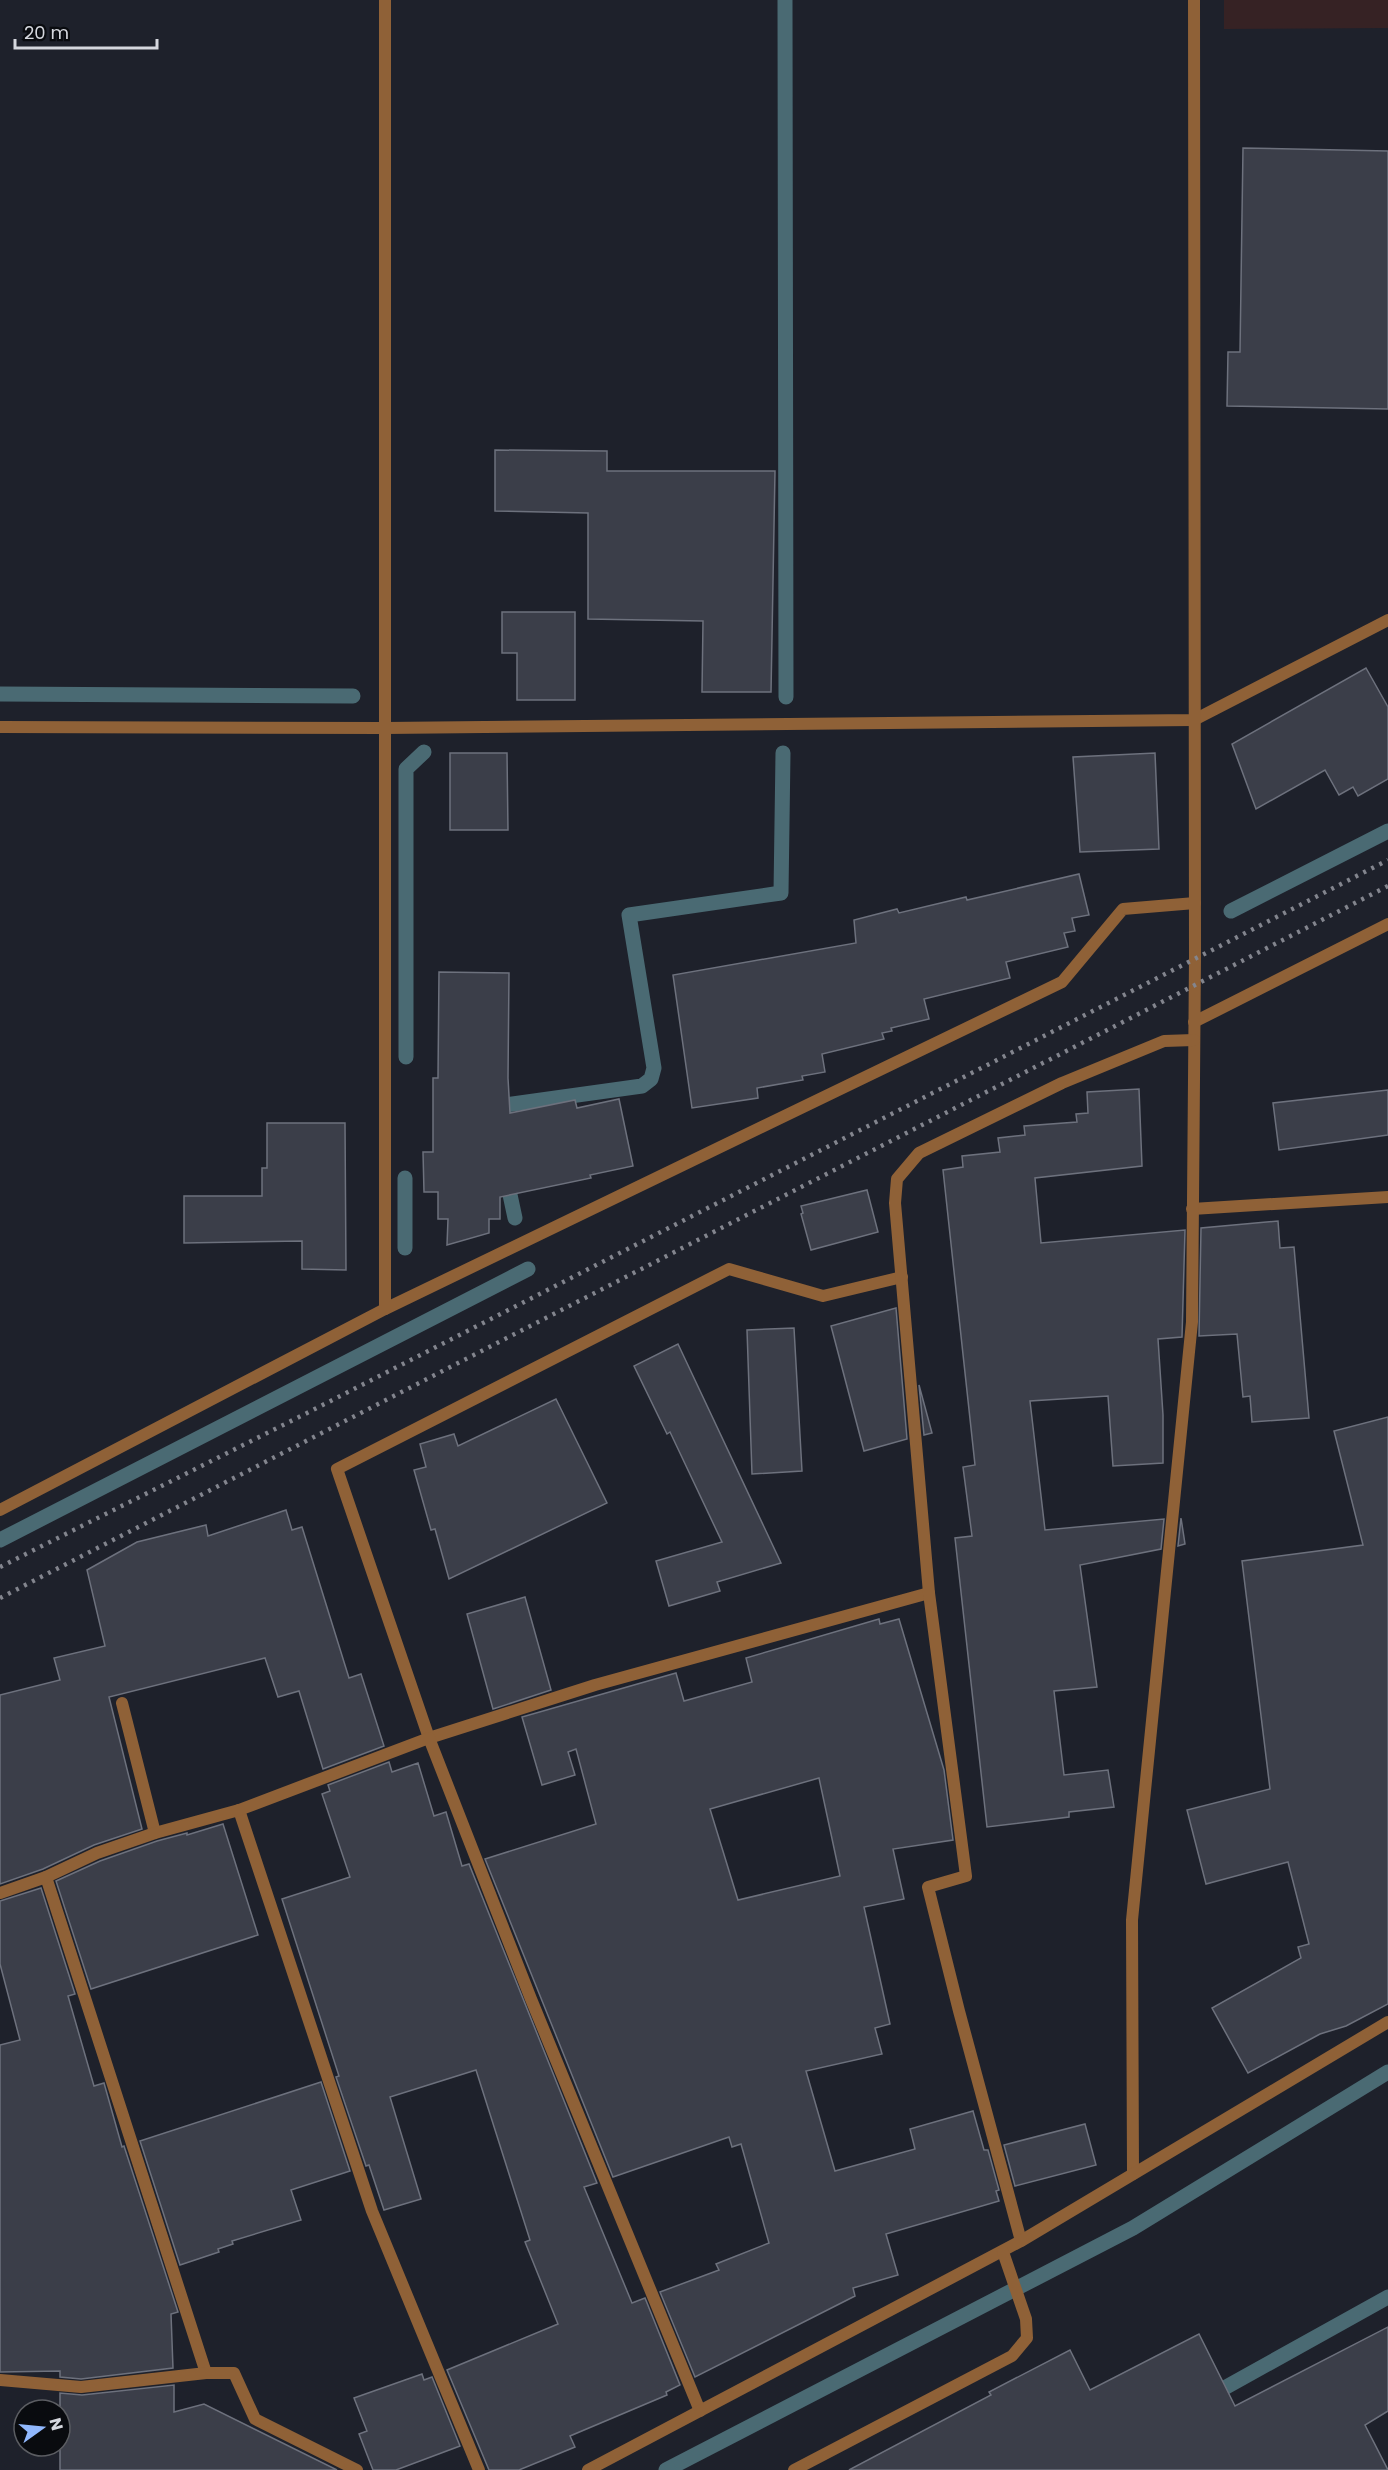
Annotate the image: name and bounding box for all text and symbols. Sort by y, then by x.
scale bar [15,12,158,50]
text: 20 m [24,20,69,45]
north arrow [12,2398,72,2458]
text: N [43,2415,69,2433]

